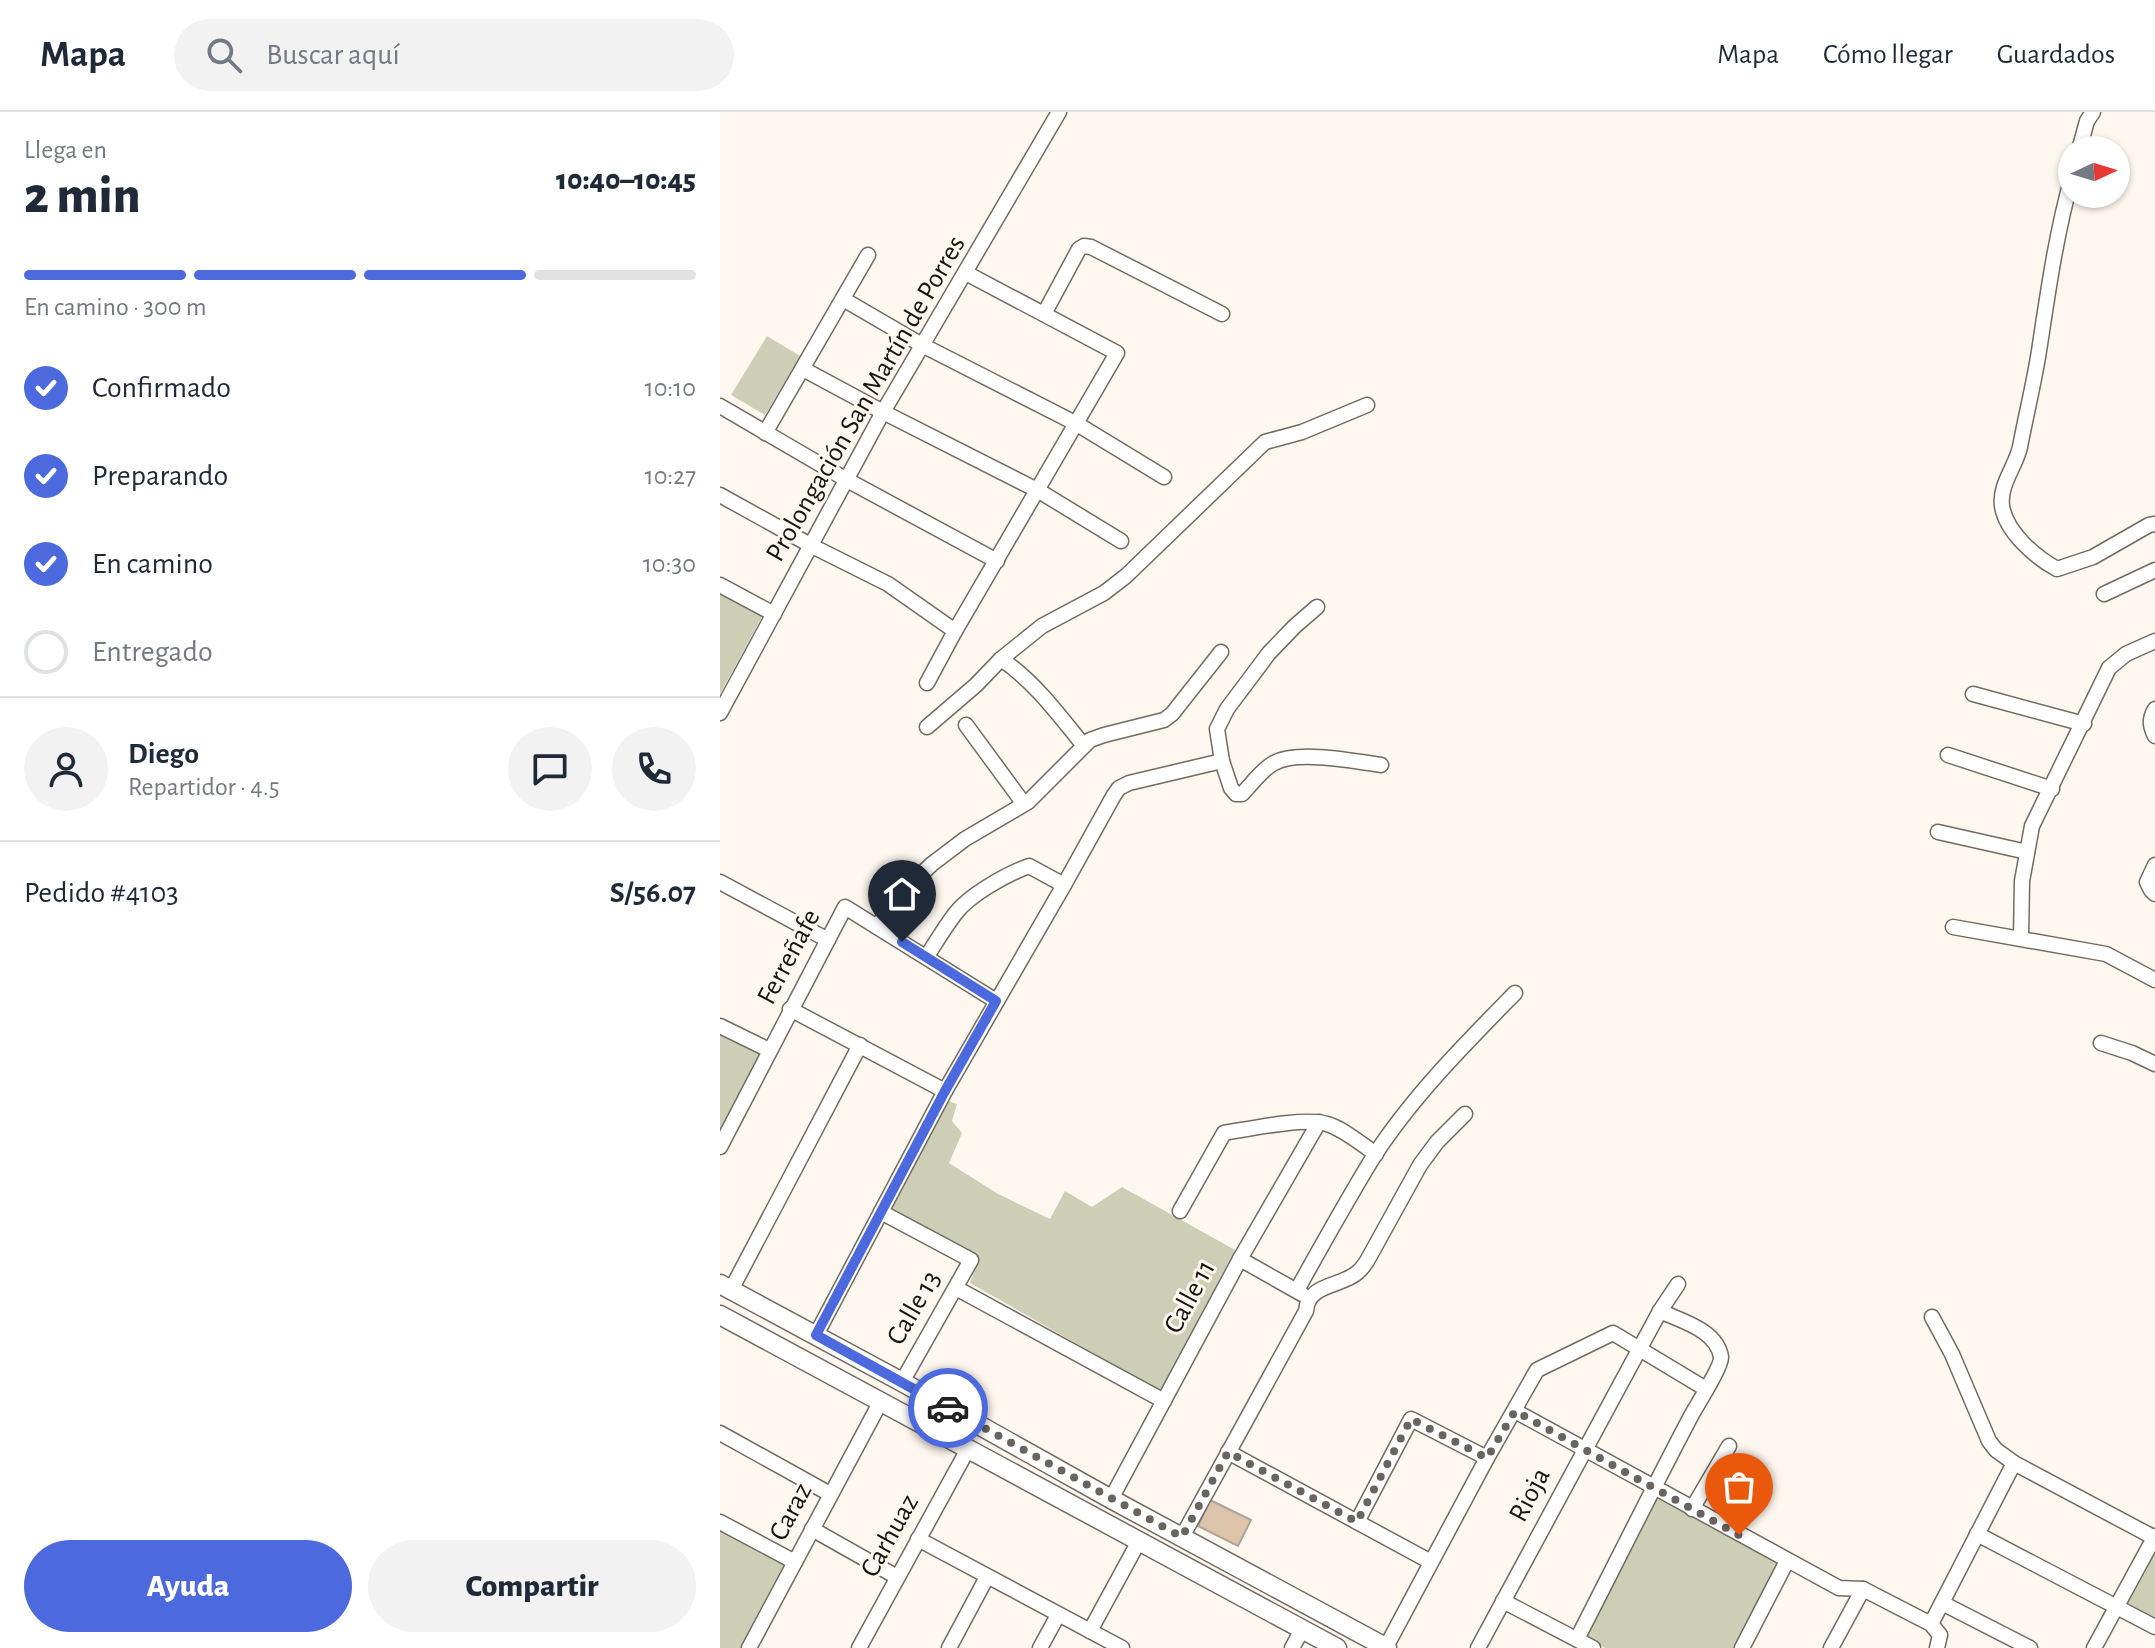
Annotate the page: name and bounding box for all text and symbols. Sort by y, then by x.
search box [174,19,734,91]
icon: search [202,33,246,77]
text: Mapa [40,36,126,74]
text: Buscar aquí [266,40,400,70]
text: Mapa [1717,41,1779,69]
text: Cómo llegar [1823,41,1953,69]
text: Guardados [1997,41,2115,69]
north arrow [2058,136,2130,208]
map controls [2058,136,2130,208]
text: Llega en [24,137,107,163]
text: 10:40–10:45 [556,165,696,195]
text: 2 min [24,170,140,222]
street label: Prolongación San Martín de Porres [761,231,971,567]
text: En camino · 300 m [24,294,207,320]
icon: check [24,366,68,410]
text: Confirmado [92,373,231,403]
text: 10:10 [645,375,696,401]
icon: check [24,454,68,498]
text: Preparando [92,461,228,491]
text: 10:27 [645,463,696,489]
icon: check [24,542,68,586]
text: En camino [92,549,213,579]
text: 10:30 [643,551,696,577]
text: Entregado [92,637,213,667]
button: person [24,727,108,811]
button: chat [508,727,592,811]
button: phone [612,727,696,811]
text: Diego [128,739,199,769]
text: Repartidor · 4.5 [128,774,280,800]
pin [868,860,936,942]
icon: home [880,872,924,916]
text: Pedido #4103 [24,878,179,908]
text: S/56.07 [610,878,696,908]
street label: Ferreñafe [752,905,826,1009]
street label: Calle 11 [1159,1256,1221,1338]
street label: Calle 13 [882,1266,946,1350]
courier [908,1368,988,1448]
icon: car [926,1386,970,1430]
pin [1705,1453,1773,1535]
street label: Rioja [1504,1463,1556,1526]
icon: bag [1717,1465,1761,1509]
street label: Caraz [764,1479,818,1545]
street label: Carhuaz [856,1490,924,1582]
button: Ayuda [24,1540,352,1632]
button: Compartir [368,1540,696,1632]

